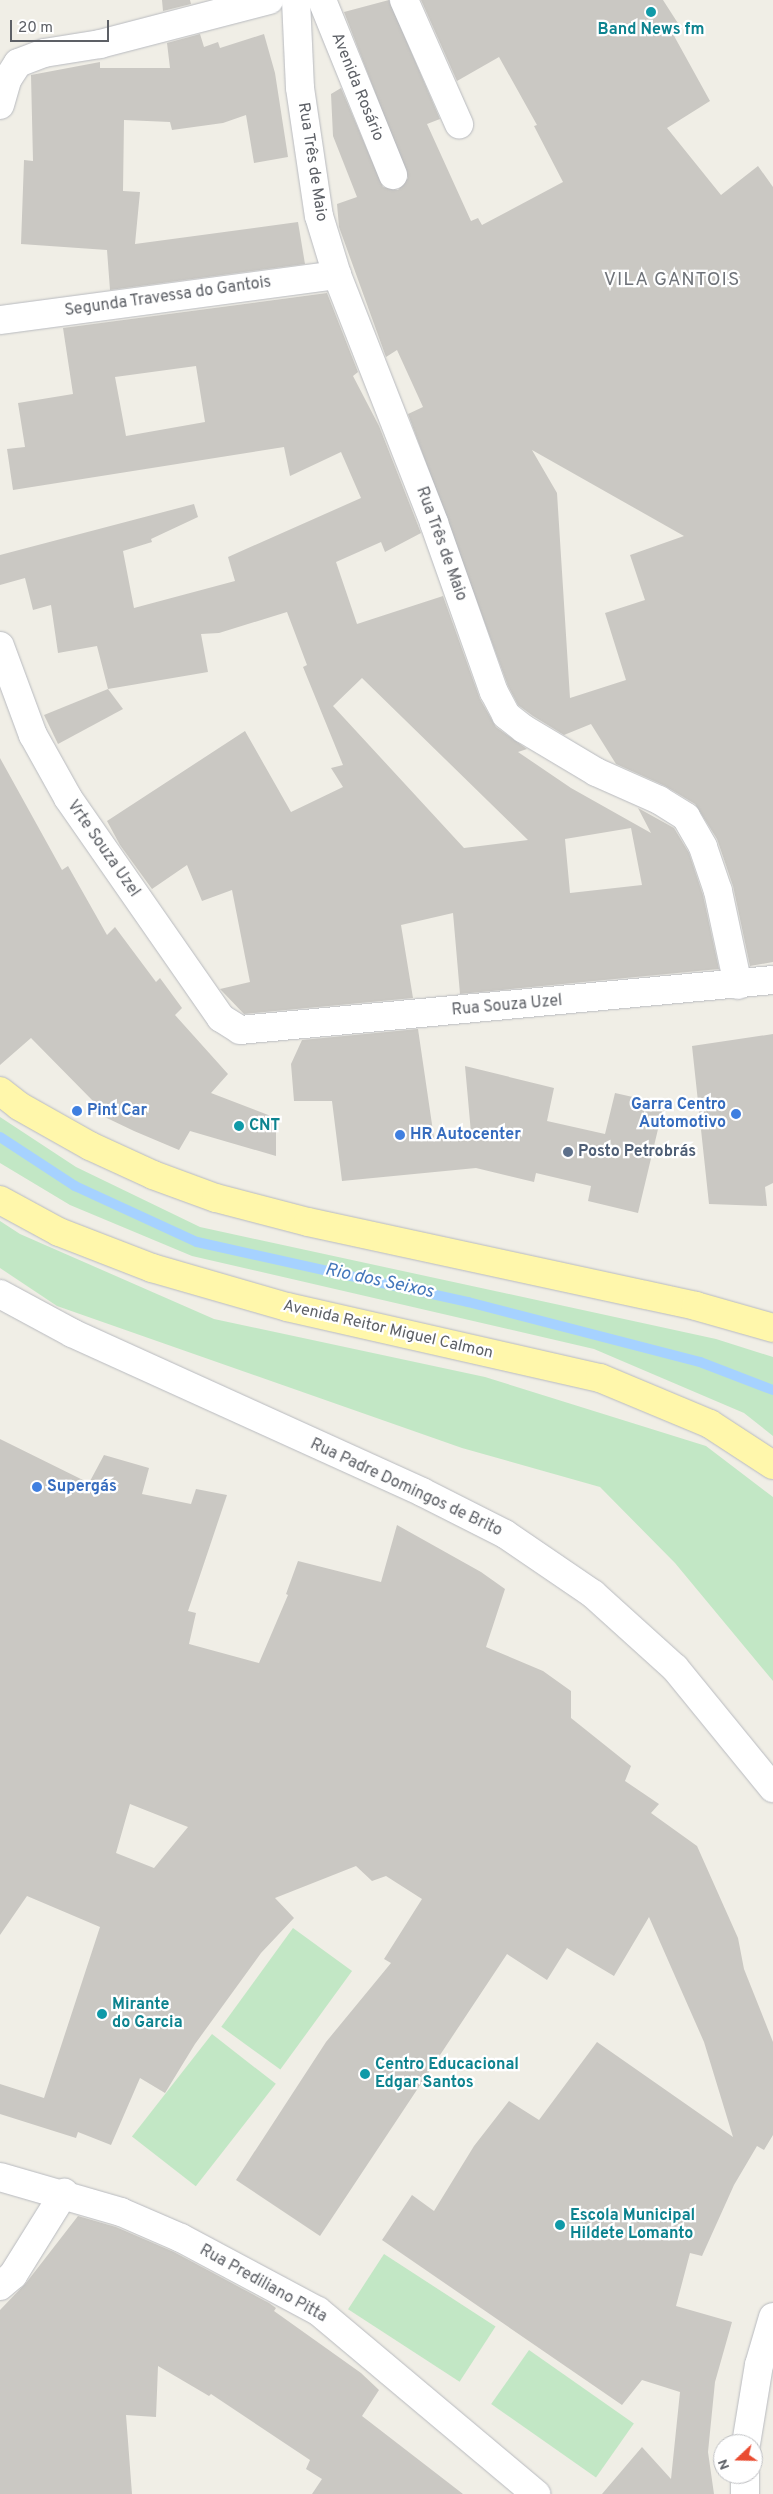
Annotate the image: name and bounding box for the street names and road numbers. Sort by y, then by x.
street label: Avenida Rosário [327,30,387,144]
street label: Rua Três de Maio [293,101,331,223]
street label: Segunda Travessa do Gantois [63,273,273,321]
street label: Rua Três de Maio [411,484,471,604]
street label: Vrte Souza Uzel [63,797,143,901]
street label: Rua Souza Uzel [451,992,563,1020]
street label: Avenida Reitor Miguel Calmon [281,1296,495,1364]
street label: Rua Padre Domingos de Brito [307,1435,505,1541]
street label: Rua Prediliano Pitta [196,2241,330,2327]

